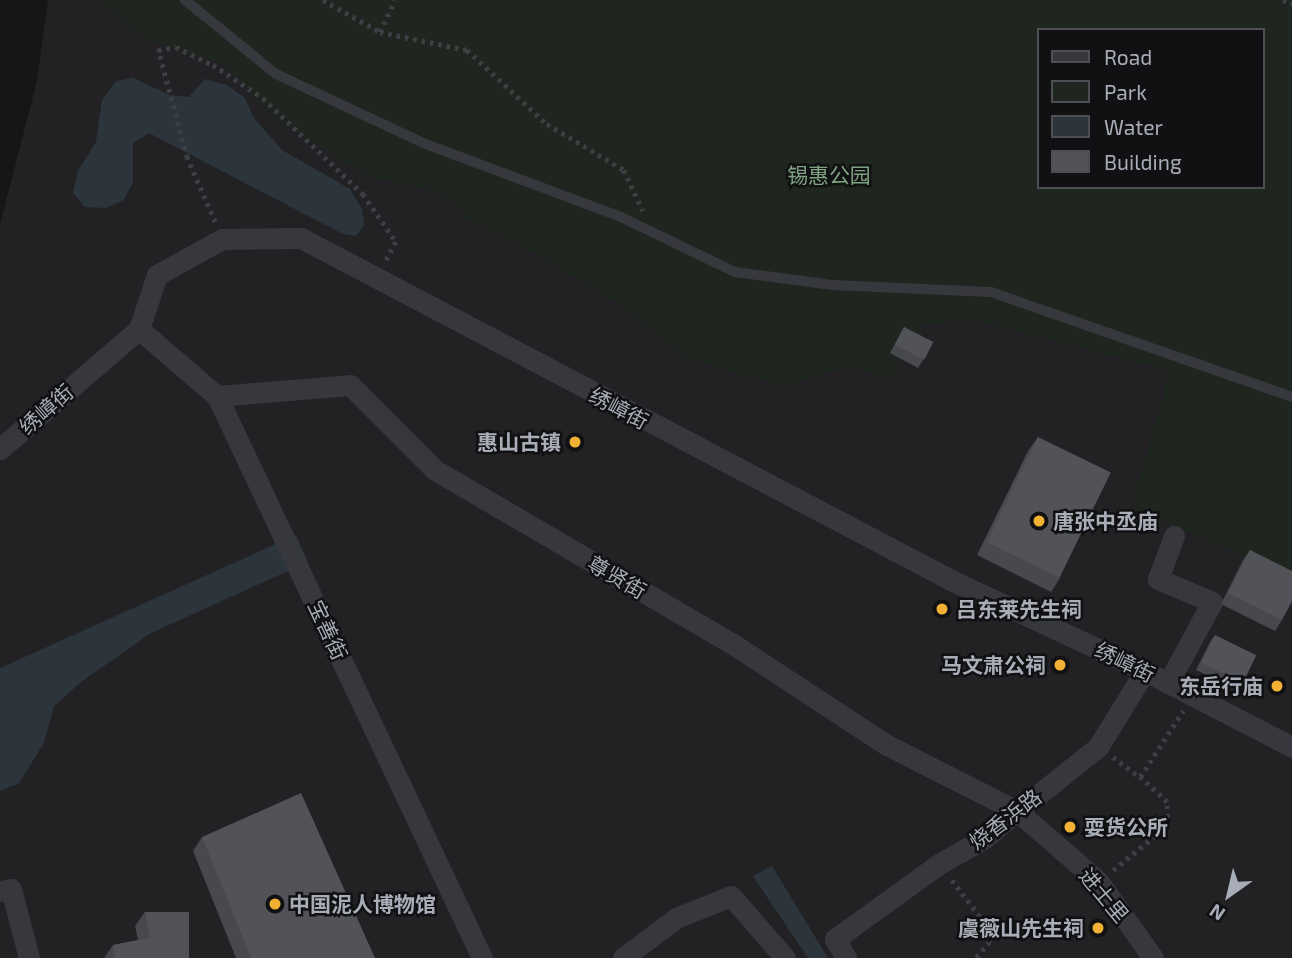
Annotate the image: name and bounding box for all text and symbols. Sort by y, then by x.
legend [1036,28,1264,189]
text: Road [1104,44,1152,69]
text: Park [1104,79,1147,104]
text: Water [1104,114,1163,139]
text: Building [1104,149,1182,174]
park label: 锡惠公园 [787,162,871,188]
street label: 绣嶂街 [14,379,78,439]
street label: 绣嶂街 [585,382,653,434]
place label: 惠山古镇 [477,429,561,455]
marker: 惠山古镇 [567,434,583,450]
place label: 唐张中丞庙 [1053,508,1158,534]
marker: 唐张中丞庙 [1031,513,1047,529]
street label: 尊贤街 [583,550,651,604]
street label: 宝善街 [303,596,353,664]
place label: 吕东莱先生祠 [956,596,1082,622]
marker: 吕东莱先生祠 [934,601,950,617]
street label: 绣嶂街 [1091,637,1159,687]
place label: 马文肃公祠 [941,652,1046,678]
marker: 马文肃公祠 [1052,657,1068,673]
place label: 东岳行庙 [1179,673,1263,699]
marker: 东岳行庙 [1269,678,1285,694]
street label: 烧香浜路 [964,784,1046,854]
place label: 耍货公所 [1084,814,1168,840]
marker: 耍货公所 [1062,819,1078,835]
north arrow [1194,860,1264,930]
street label: 进士里 [1074,863,1134,927]
place label: 中国泥人博物馆 [289,891,436,917]
marker: 中国泥人博物馆 [267,896,283,912]
text: N [1205,899,1229,926]
place label: 虞薇山先生祠 [958,915,1084,941]
marker: 虞薇山先生祠 [1090,920,1106,936]

